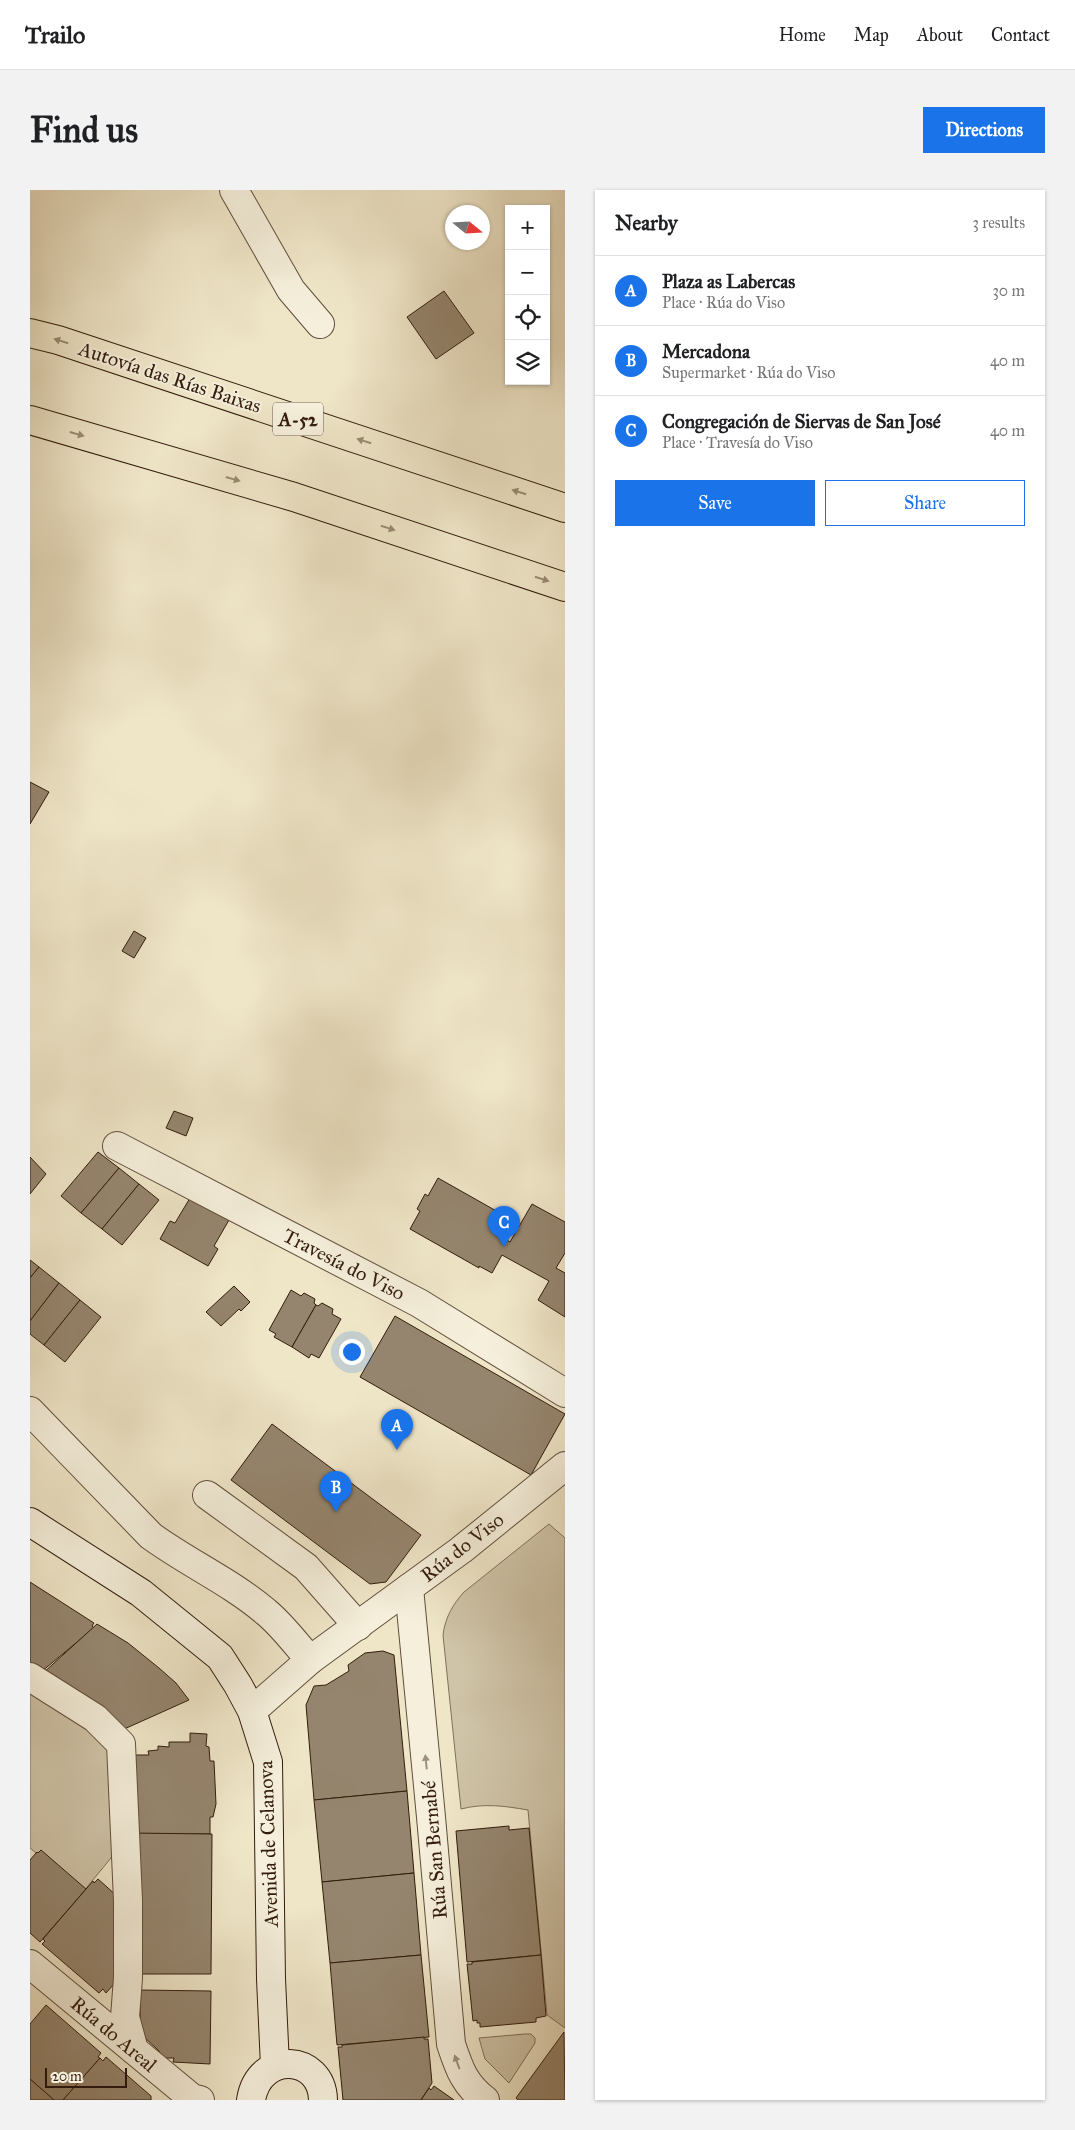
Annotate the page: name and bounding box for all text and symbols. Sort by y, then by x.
text: Trailo [25,20,85,50]
text: Home [779,24,826,46]
text: Map [854,24,889,46]
text: About [917,24,963,46]
text: Contact [991,24,1050,46]
button: Directions [923,107,1045,153]
text: Find us [30,109,138,152]
north arrow [445,205,490,250]
map controls [505,205,550,385]
button: + [505,205,550,250]
text: Nearby [615,210,678,236]
text: 3 results [972,213,1025,232]
button: − [505,250,550,295]
text: Plaza as Labercas [662,270,795,293]
text: A [626,281,636,300]
text: 30 m [992,281,1025,300]
text: Place · Rúa do Viso [662,293,785,312]
button: locate [505,295,550,340]
street label: Autovía das Rías Baixas [75,336,264,418]
one-way arrow [53,337,68,345]
button: layers [505,340,550,385]
text: Mercadona [662,340,750,363]
text: B [626,351,636,370]
text: 40 m [990,351,1025,370]
text: Supermarket · Rúa do Viso [662,363,836,382]
road number: A-52 [273,402,323,435]
text: Congregación de Siervas de San José [662,410,941,433]
text: C [626,421,636,440]
text: 40 m [990,421,1025,440]
one-way arrow [69,430,84,438]
text: Place · Travesía do Viso [662,433,813,452]
one-way arrow [357,437,372,445]
one-way arrow [226,475,241,483]
button: Save [615,480,815,526]
button: Share [825,480,1025,526]
one-way arrow [511,488,526,496]
one-way arrow [381,524,396,532]
one-way arrow [535,575,550,583]
pin: C [488,1206,520,1247]
street label: Travesía do Viso [279,1223,409,1305]
your location [339,1339,365,1365]
pin: A [381,1409,413,1450]
pin: B [320,1471,352,1512]
street label: Rúa do Viso [416,1507,508,1587]
one-way arrow [422,1753,430,1769]
street label: Avenida de Celanova [253,1760,283,1929]
street label: Rúa San Bernabé [416,1779,452,1920]
street label: Rúa do Areal [66,1991,162,2077]
one-way arrow [453,2054,461,2069]
scale bar [45,2065,128,2088]
text: 20 m [52,2068,82,2085]

